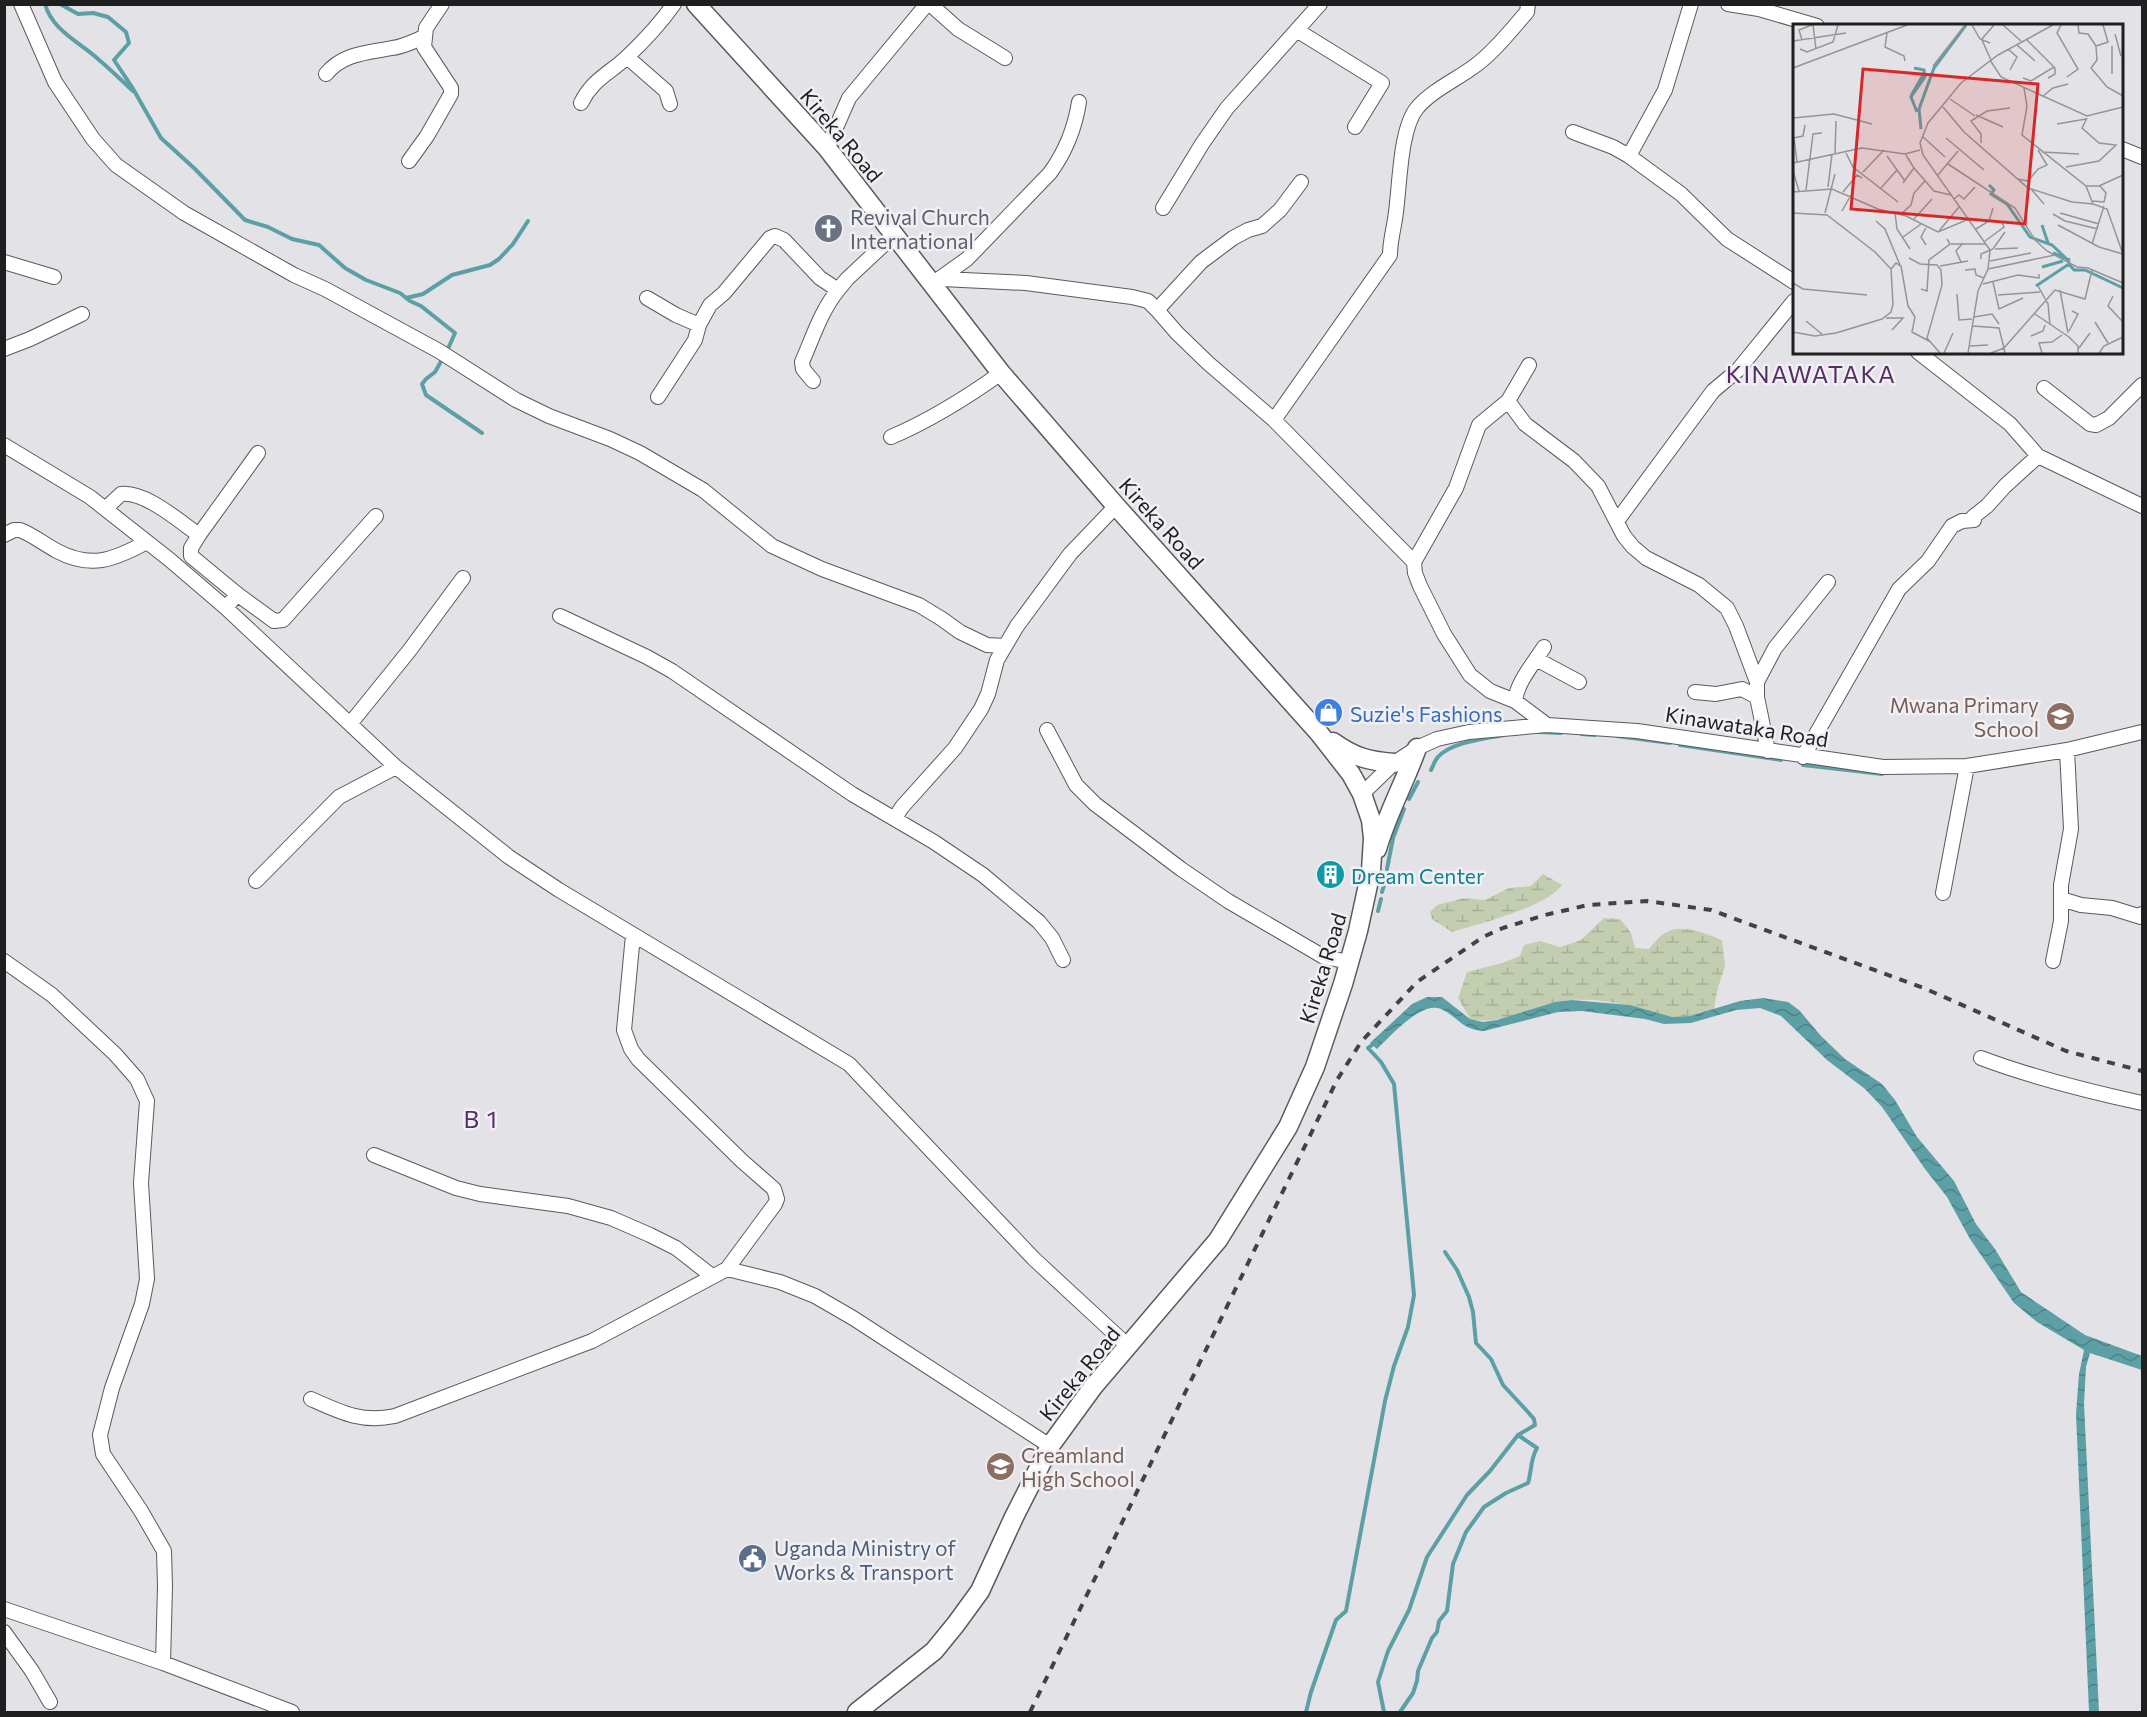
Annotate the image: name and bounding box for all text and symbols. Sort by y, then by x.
inset map [1793,24,2123,354]
street label: Kireka Road [796,83,888,187]
place label: Revival Church International [850,204,990,253]
church icon: Revival Church International [813,212,845,244]
district label: KINAWATAKA [1726,359,1896,388]
street label: Kireka Road [1115,472,1209,574]
place label: Mwana Primary School [1889,692,2039,741]
shop icon: Suzie's Fashions [1313,697,1345,729]
school or university icon: Mwana Primary School [2044,700,2076,732]
place label: Suzie's Fashions [1350,701,1503,726]
street label: Kinawataka Road [1664,701,1830,751]
building icon: Dream Center [1314,859,1346,891]
place label: Dream Center [1351,863,1484,888]
street label: Kireka Road [1293,910,1351,1026]
district label: B 1 [464,1104,498,1133]
street label: Kireka Road [1033,1321,1125,1425]
place label: Creamland High School [1021,1442,1135,1491]
school or university icon: Creamland High School [984,1450,1016,1482]
place label: Uganda Ministry of Works & Transport [774,1535,956,1584]
public building icon: Uganda Ministry of Works & Transport [737,1543,769,1575]

